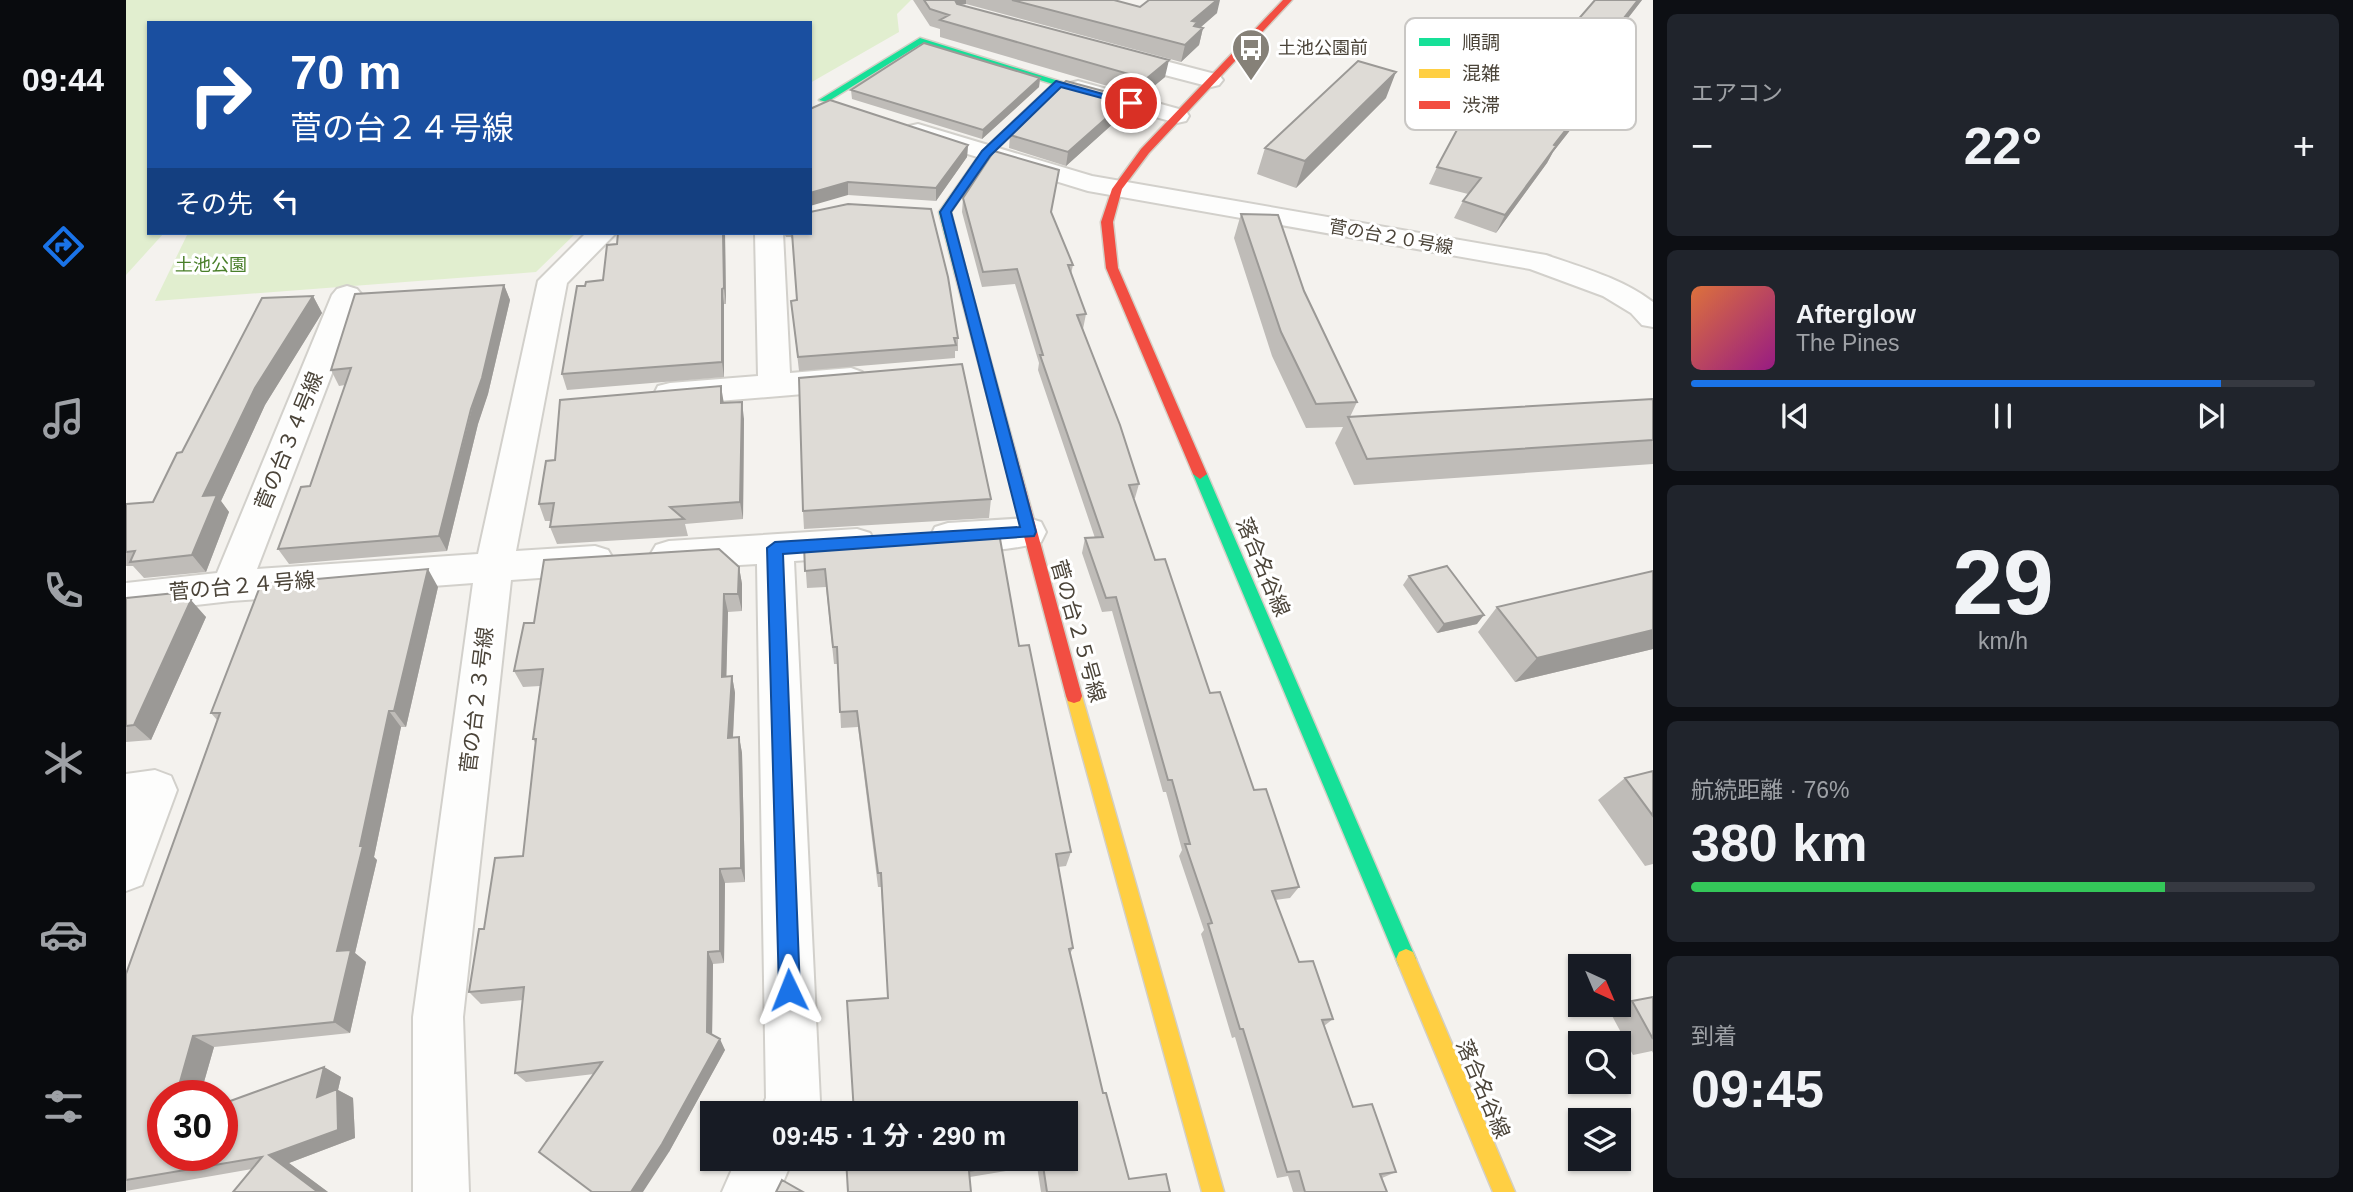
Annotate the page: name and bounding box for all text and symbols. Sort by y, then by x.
legend [1405,18,1636,130]
bus stop icon: 土池公園前 [1230,27,1272,82]
text: 順調 [1462,32,1500,53]
place label: 土池公園前 [1278,38,1368,58]
text: 70 m [290,45,402,99]
icon: right [175,49,266,140]
text: 09:44 [22,62,104,98]
text: 混雑 [1462,63,1500,84]
pin [1101,73,1161,133]
text: エアコン [1691,80,1783,106]
icon: arrive [1112,84,1150,122]
text: 渋滞 [1462,95,1500,116]
text: 菅の台２４号線 [290,110,514,146]
text: 22° [1964,117,2042,175]
text: − [1691,125,1713,167]
text: + [2293,125,2315,167]
icon: left [267,182,305,220]
text: その先 [175,189,253,219]
street label: 菅の台２０号線 [1327,216,1455,258]
icon: directions [39,222,88,271]
park label: 土池公園 [175,255,247,275]
text: Afterglow [1796,299,1916,329]
text: The Pines [1796,330,1900,356]
street label: 菅の台３４号線 [250,368,327,513]
icon: music [39,394,88,443]
icon: previous [1776,397,1814,435]
icon: pause [1984,397,2022,435]
icon: next [2192,397,2230,435]
street label: 落合名谷線 [1232,514,1295,620]
text: 29 [1952,532,2054,633]
street label: 菅の台２５号線 [1047,557,1110,705]
icon: phone [39,566,88,615]
street label: 菅の台２４号線 [168,568,316,603]
street label: 菅の台２３号線 [456,626,497,774]
text: km/h [1978,628,2028,654]
icon: climate [39,738,88,787]
text: 航続距離 · 76% [1691,777,1849,803]
text: 380 km [1691,814,1867,872]
icon: car [39,910,88,959]
position arrow [752,953,826,1027]
north arrow [1568,954,1631,1017]
map controls [1568,954,1631,1171]
text: 到着 [1691,1023,1737,1049]
button: search [1568,1031,1631,1094]
street label: 落合名谷線 [1452,1036,1515,1142]
text: 09:45 [1691,1060,1824,1118]
speed limit sign: 30 [147,1080,238,1171]
icon: filters [39,1082,88,1131]
button: layers [1568,1108,1631,1171]
text: 09:45 · 1 分 · 290 m [772,1121,1006,1151]

